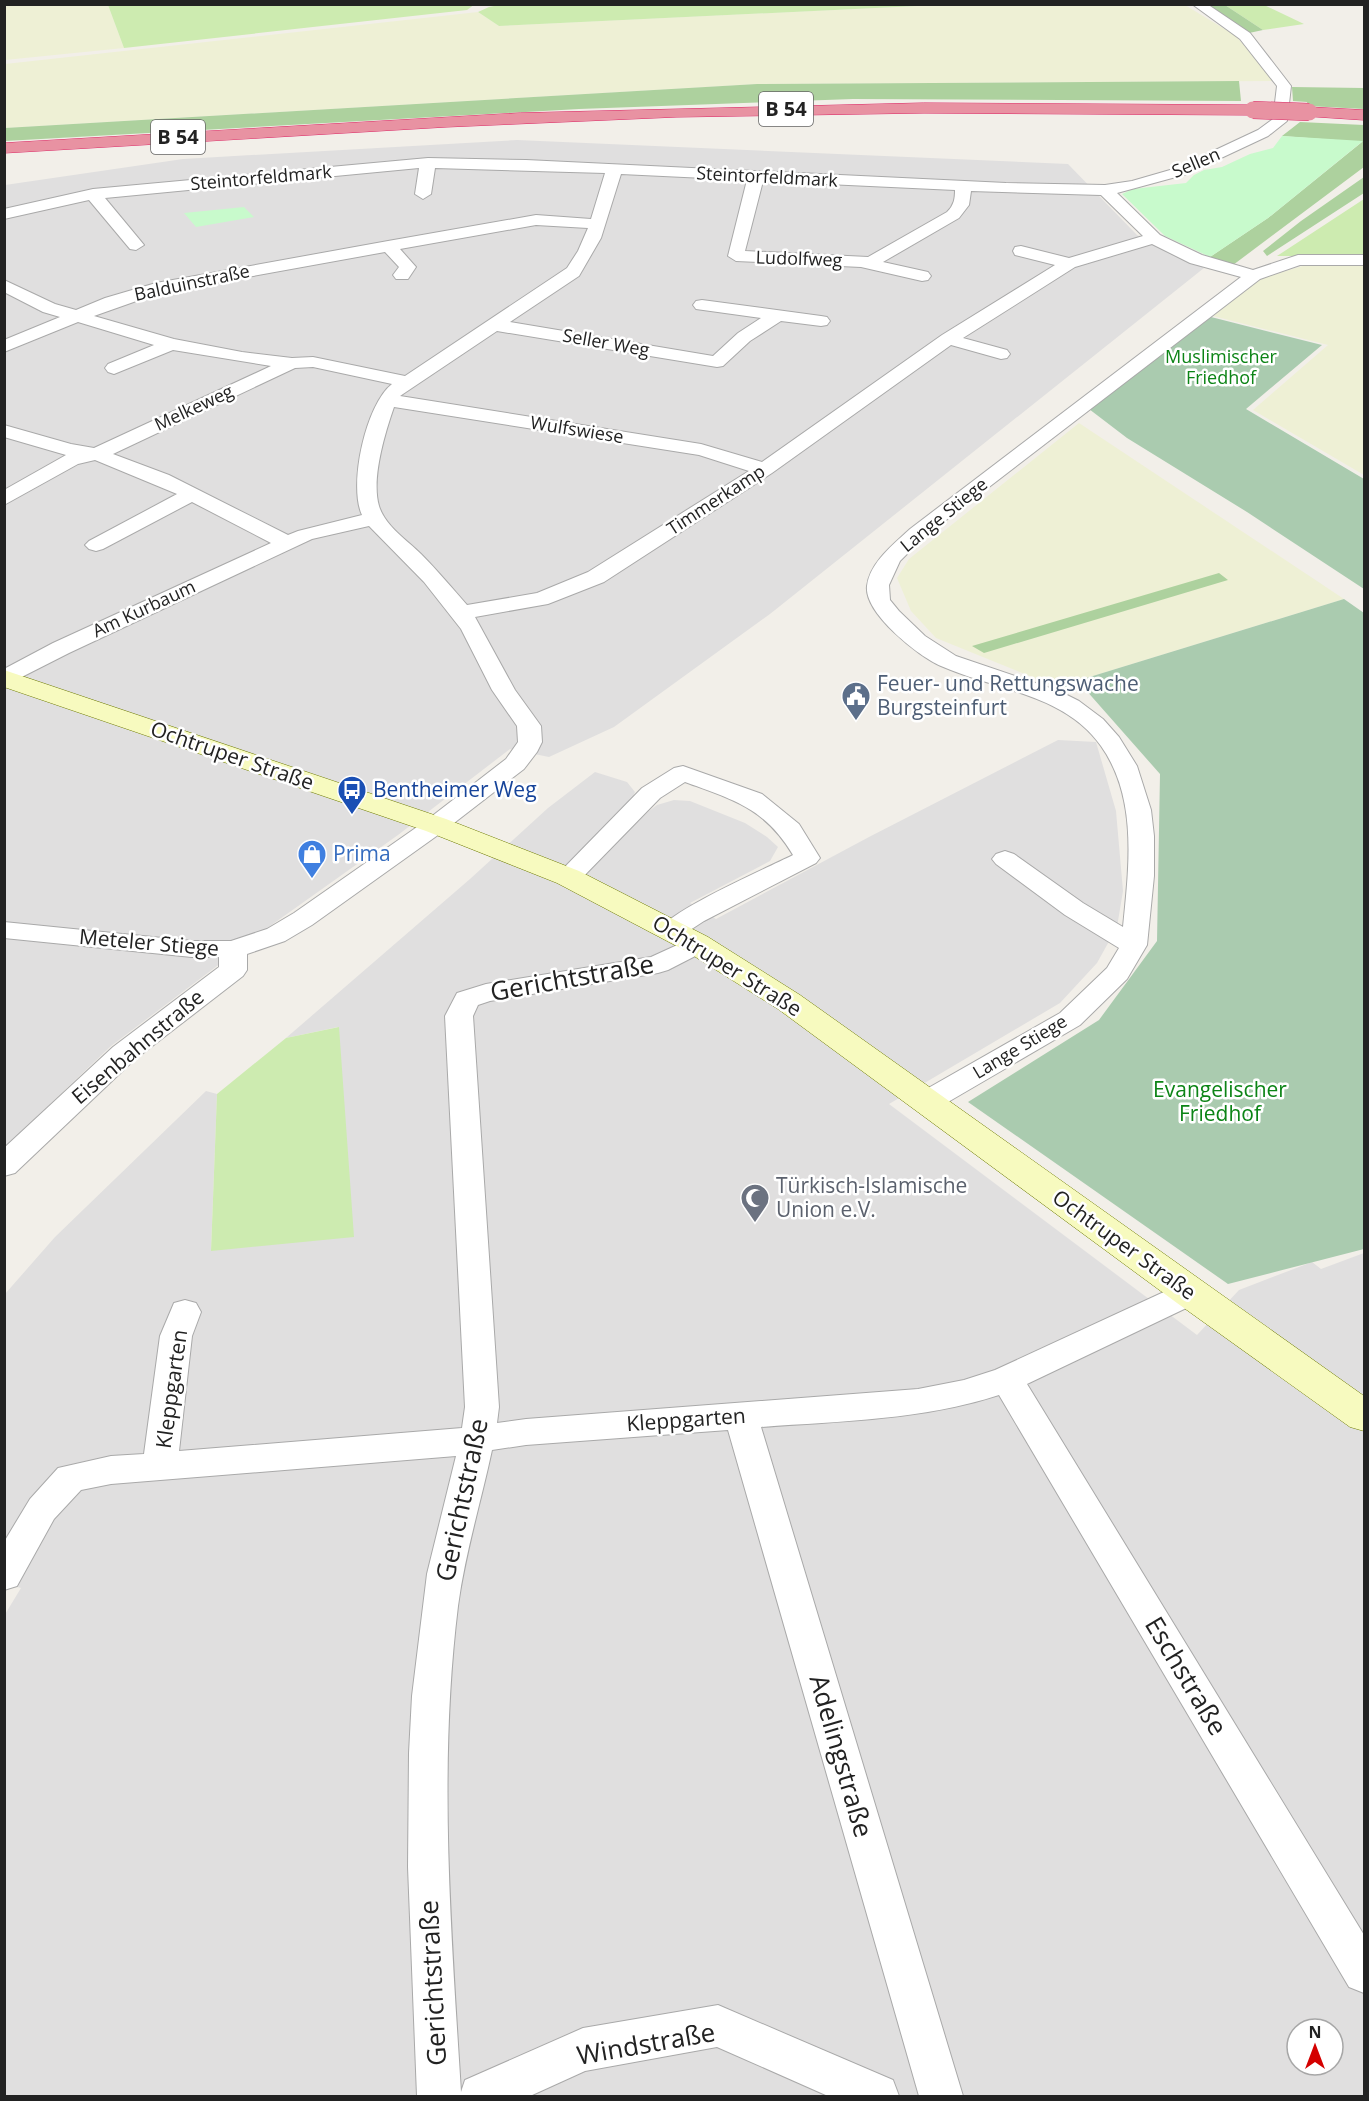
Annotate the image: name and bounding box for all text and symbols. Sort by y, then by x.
road number: B 54 [759,92,813,126]
road number: B 54 [151,120,205,154]
street label: Sellen [1168,141,1223,183]
street label: Steintorfeldmark [189,159,333,195]
street label: Steintorfeldmark [696,160,839,192]
street label: Ludolfweg [755,244,843,272]
street label: Balduinstraße [132,258,252,306]
street label: Seller Weg [561,323,652,361]
park label: Muslimischer Friedhof [1165,344,1278,389]
street label: Melkeweg [150,378,237,436]
street label: Wulfswiese [529,410,626,448]
street label: Timmerkamp [662,458,769,540]
street label: Lange Stiege [895,472,992,557]
street label: Am Kurbaum [88,574,199,642]
place label: Feuer- und Rettungswache Burgsteinfurt [877,669,1139,721]
public building icon: Feuer- und Rettungswache Burgsteinfurt [840,680,872,722]
street label: Ochtruper Straße [147,714,318,796]
bus stop icon: Bentheimer Weg [336,774,368,816]
place label: Bentheimer Weg [373,775,537,803]
shop icon: Prima [296,838,328,880]
place label: Prima [333,839,391,867]
street label: Ochtruper Straße [648,908,807,1022]
street label: Meteler Stiege [78,922,220,962]
street label: Gerichtstraße [487,945,657,1009]
street label: Eisenbahnstraße [65,983,209,1110]
street label: Lange Stiege [968,1009,1071,1084]
park label: Evangelischer Friedhof [1153,1075,1287,1127]
place label: Türkisch-Islamische Union e.V. [776,1171,967,1223]
mosque icon: Türkisch-Islamische Union e.V. [739,1182,771,1224]
street label: Ochtruper Straße [1047,1183,1202,1306]
street label: Kleppgarten [149,1328,193,1450]
street label: Kleppgarten [625,1401,746,1437]
street label: Gerichtstraße [426,1415,496,1585]
street label: Eschstraße [1137,1609,1236,1742]
street label: Adelingstraße [802,1670,882,1841]
street label: Gerichtstraße [410,1899,454,2067]
street label: Windstraße [574,2013,718,2073]
north arrow [1285,2017,1345,2077]
text: N [1308,2021,1322,2043]

